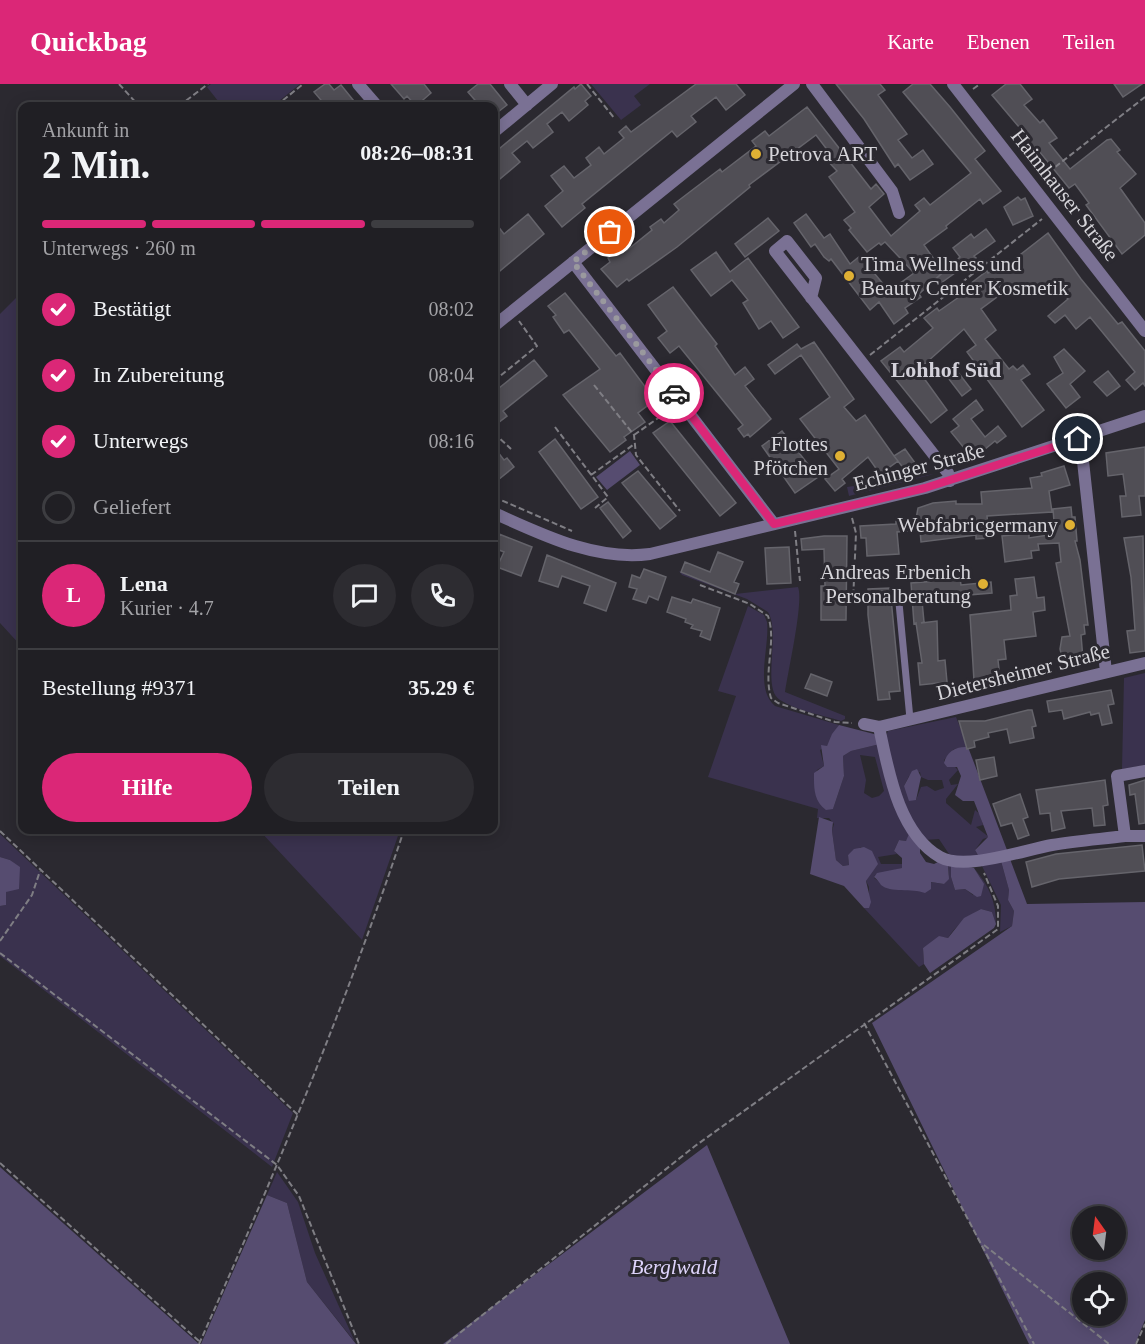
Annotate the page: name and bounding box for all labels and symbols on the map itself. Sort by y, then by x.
street label: Haimhauser Straße [1006,124,1124,266]
place label: Petrova ART [768,142,877,166]
marker: Petrova ART [749,147,763,161]
pin [584,206,635,257]
place label: Tima Wellness und Beauty Center Kosmetik [861,252,1069,300]
marker: Tima Wellness und Beauty Center Kosmetik [842,269,856,283]
district label: Lohhof Süd [891,357,1001,382]
courier [644,363,704,423]
pin [1052,413,1103,464]
place label: Flottes Pfötchen [753,432,828,480]
street label: Echinger Straße [851,438,987,496]
marker: Flottes Pfötchen [833,449,847,463]
place label: Webfabricgermany [898,513,1058,537]
marker: Webfabricgermany [1063,518,1077,532]
place label: Andreas Erbenich Personalberatung [820,560,971,608]
marker: Andreas Erbenich Personalberatung [976,577,990,591]
street label: Dietersheimer Straße [934,639,1112,705]
north arrow [1072,1206,1126,1260]
park label: Berglwald [631,1255,718,1279]

